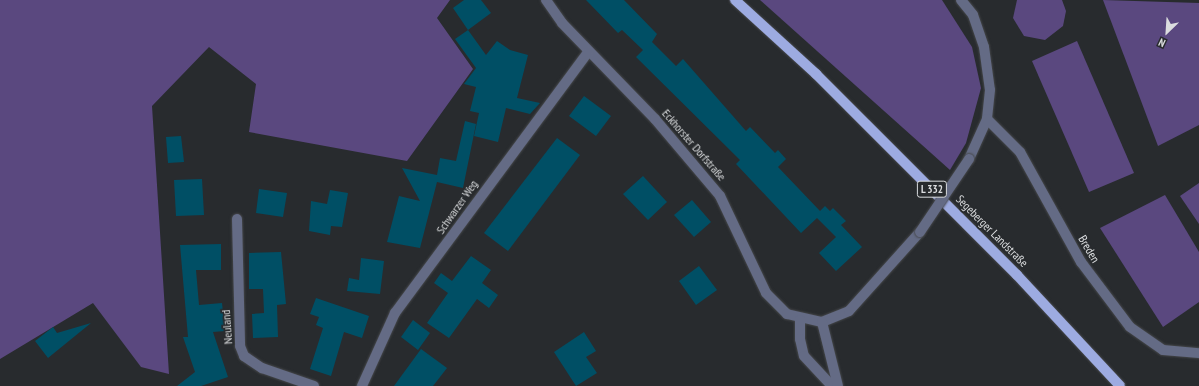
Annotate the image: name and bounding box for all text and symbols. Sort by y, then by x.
north arrow [1147,12,1187,52]
text: N [1156,35,1168,50]
street label: Eckhorster Dorfstraße [659,106,729,184]
street label: Schwarzer Weg [433,177,481,237]
road number: L 332 [916,180,948,198]
street label: Segeberger Landstraße [953,192,1031,270]
street label: Breden [1075,233,1103,265]
street label: Neuland [219,309,235,345]

